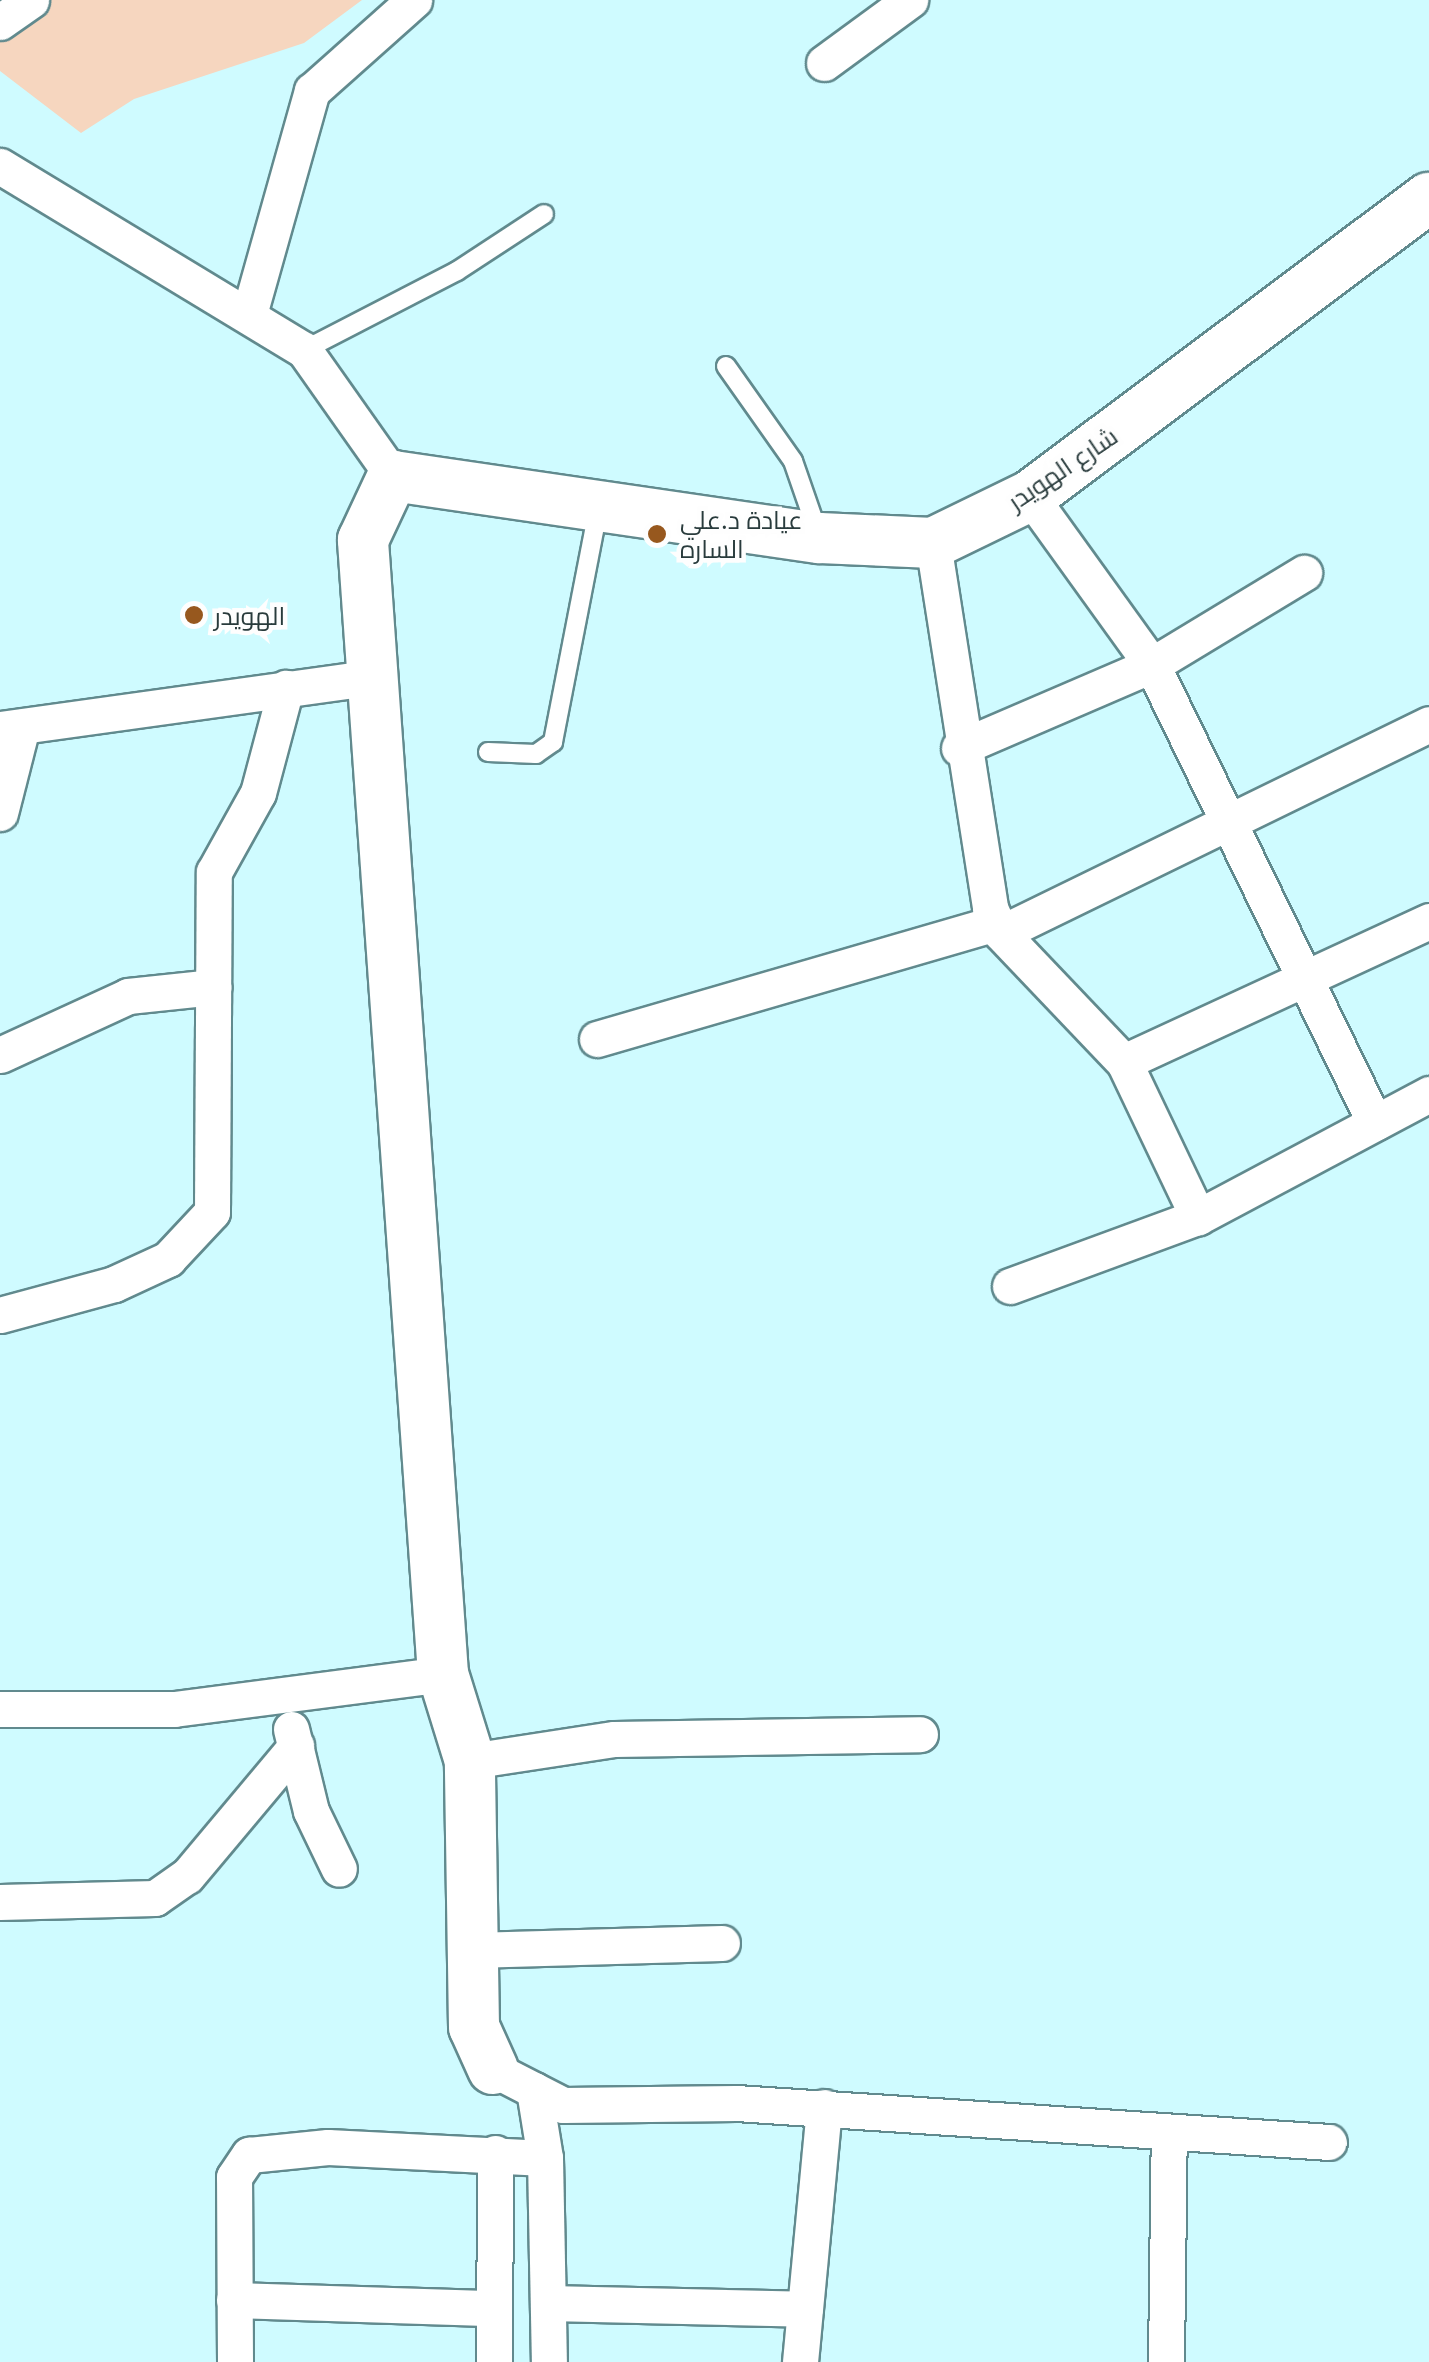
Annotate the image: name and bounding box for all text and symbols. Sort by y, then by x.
street label: شارع الهويدر [1001,420,1123,516]
place label: عيادة د.علي الساره [680,505,803,564]
marker: عيادة د.علي الساره [644,521,670,547]
place label: الهويدر [214,600,285,630]
marker: الهويدر [183,604,205,626]

